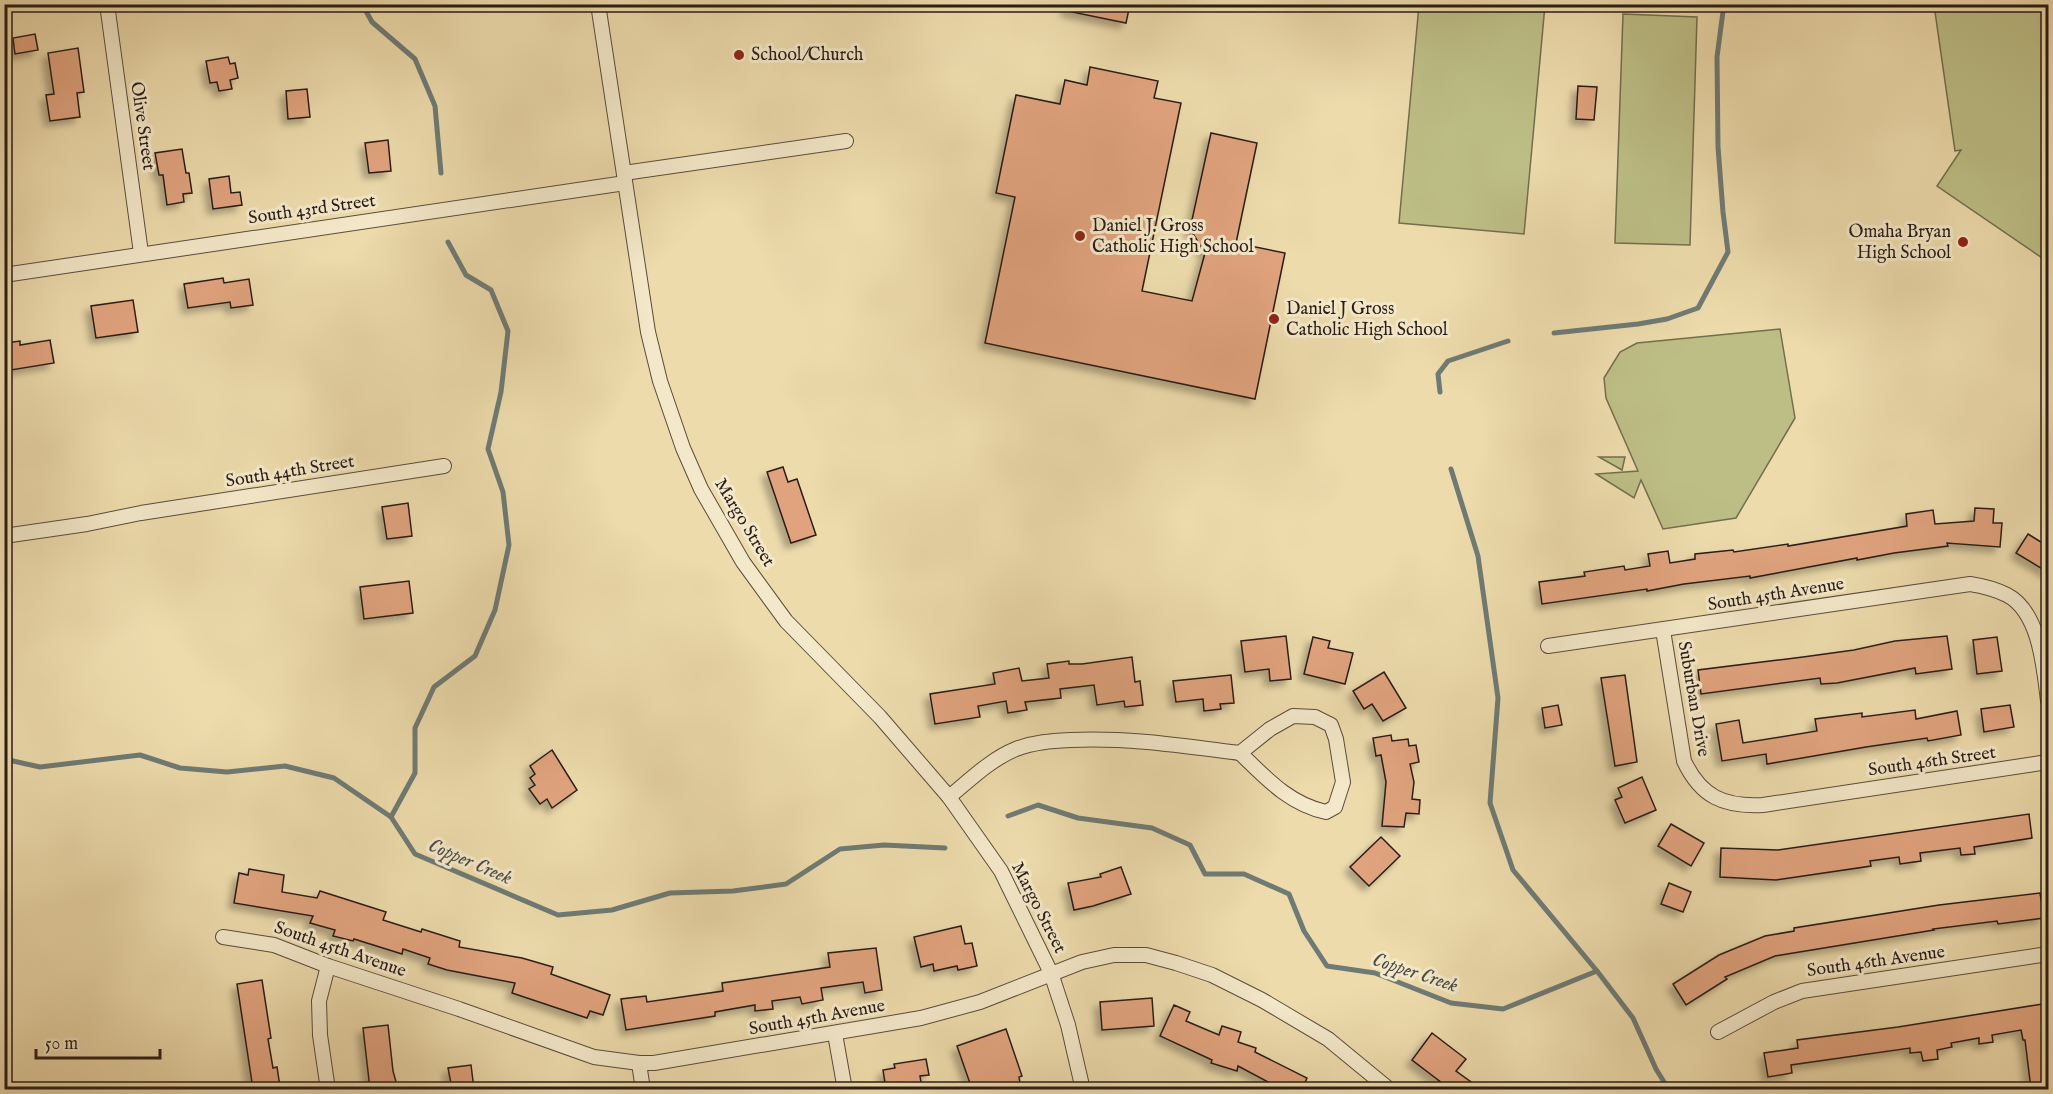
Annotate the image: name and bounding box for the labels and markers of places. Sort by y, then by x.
place label: School/Church [751,44,864,67]
marker: School/Church [732,48,746,62]
place label: Daniel J. Gross Catholic High School [1092,215,1254,259]
place label: Omaha Bryan High School [1849,221,1951,265]
marker: Daniel J. Gross Catholic High School [1073,229,1087,243]
marker: Omaha Bryan High School [1956,235,1970,249]
place label: Daniel J Gross Catholic High School [1286,298,1448,342]
marker: Daniel J Gross Catholic High School [1267,312,1281,326]

